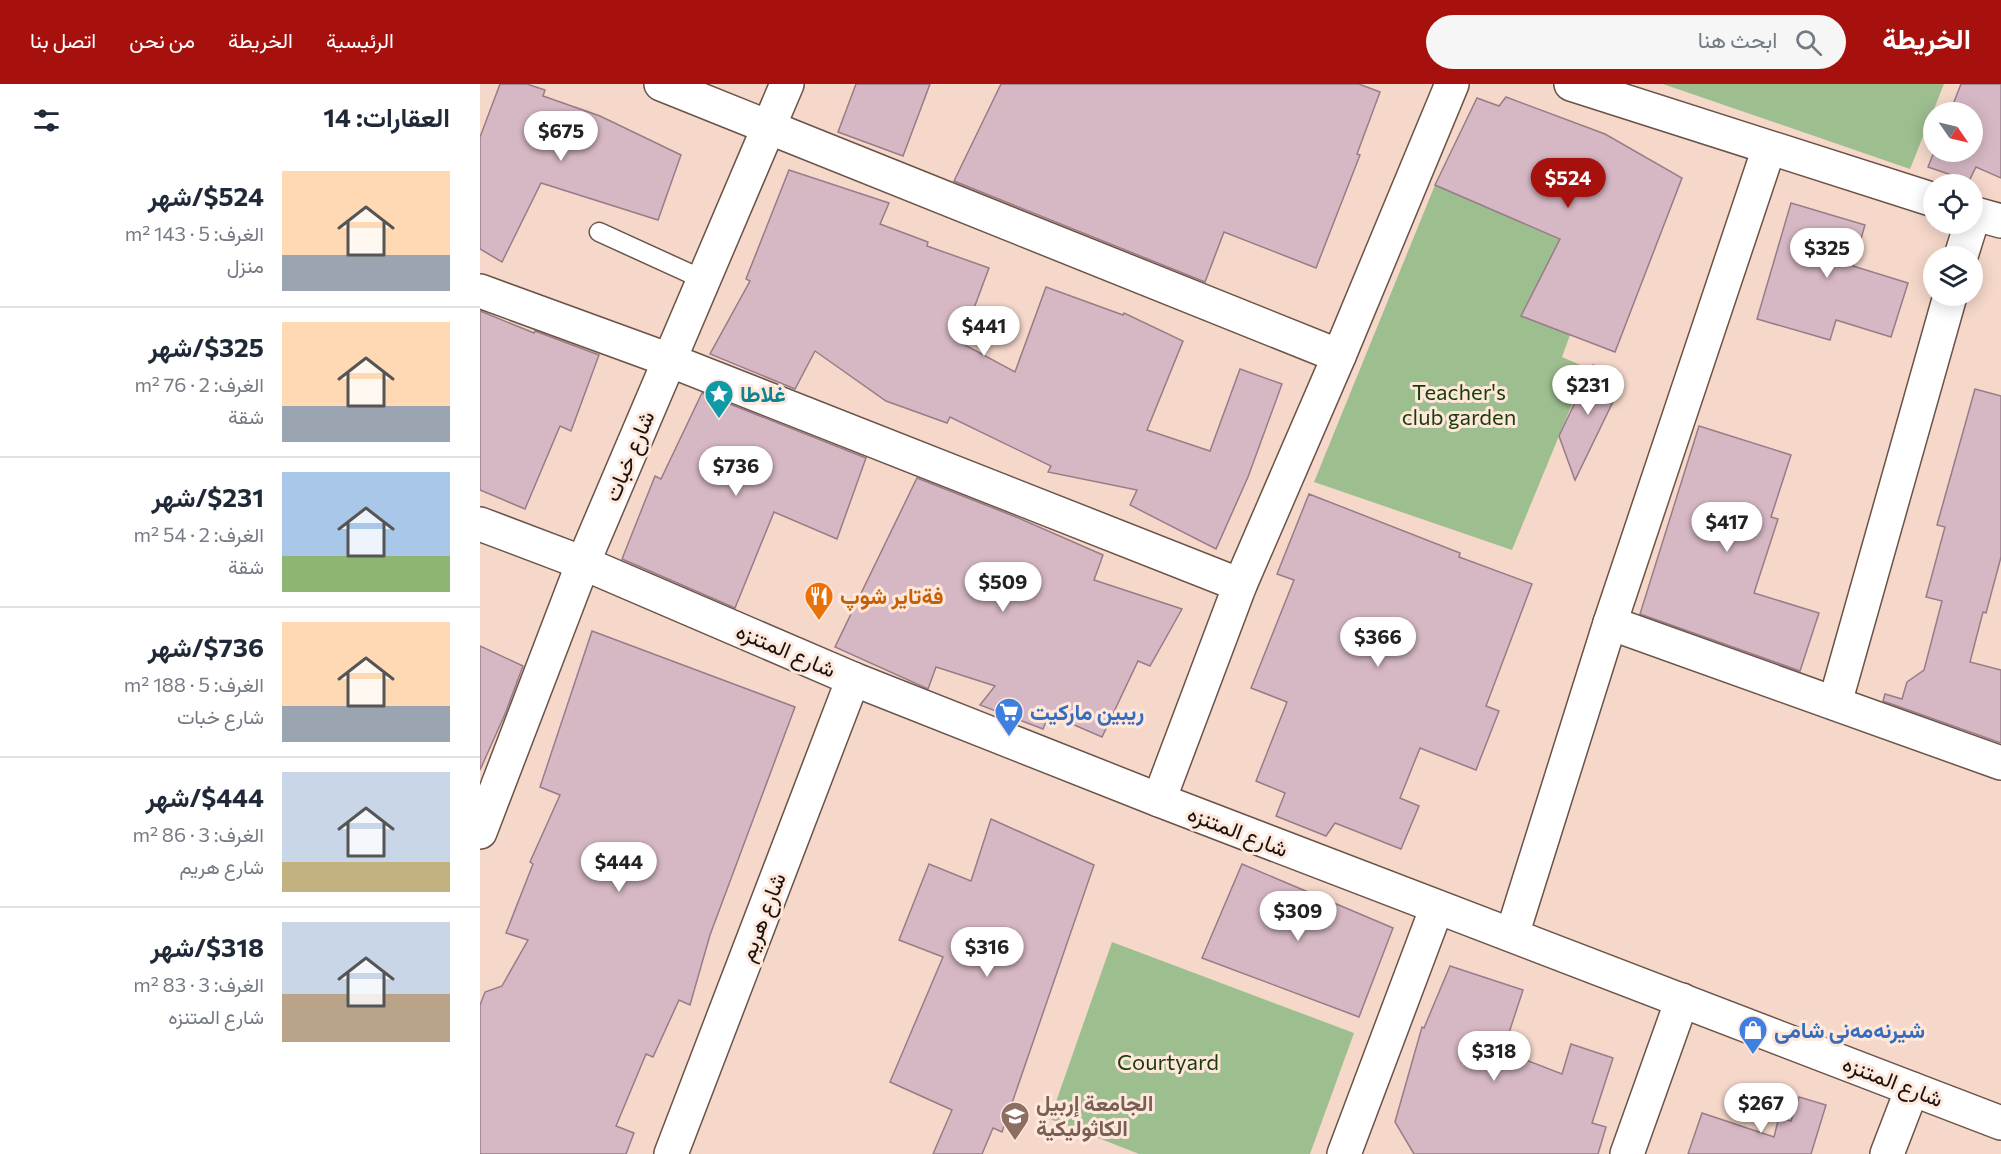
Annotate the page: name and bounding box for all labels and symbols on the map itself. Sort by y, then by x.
north arrow [1923,102,1983,162]
pin: $675 [525,111,597,162]
pin: $524 [1532,158,1604,209]
pin: $325 [1791,228,1863,279]
pin: $441 [948,306,1020,357]
pin: $231 [1552,365,1624,416]
place icon: غلاطا [703,378,735,420]
park label: Teacher's club garden [1402,378,1516,430]
place label: غلاطا [740,380,786,407]
street label: شارع خبات [597,406,662,506]
pin: $736 [700,446,772,497]
pin: $417 [1691,502,1763,553]
pin: $509 [967,562,1039,613]
restaurant icon: فةتاير شوپ [803,580,835,622]
place label: فةتاير شوپ [840,582,943,612]
street label: شارع المتنزه [732,617,840,684]
pin: $366 [1342,617,1414,668]
supermarket icon: ريبين ماركيت [993,696,1025,738]
place label: ريبين ماركيت [1030,698,1144,726]
street label: شارع المتنزه [1183,799,1292,864]
pin: $444 [583,842,655,893]
street label: شارع هريم [732,869,793,966]
pin: $309 [1262,891,1334,942]
pin: $316 [951,927,1023,978]
shop icon: شیرنەمەنی شامی [1737,1014,1769,1056]
place label: شیرنەمەنی شامی [1774,1016,1925,1044]
pin: $318 [1458,1031,1530,1082]
park label: Courtyard [1117,1048,1219,1075]
street label: شارع المتنزه [1838,1049,1947,1114]
pin: $267 [1725,1083,1797,1134]
place label: الجامعة إربيل الكاثوليكية [1036,1089,1153,1142]
school or university icon: الجامعة إربيل الكاثوليكية [999,1100,1031,1142]

